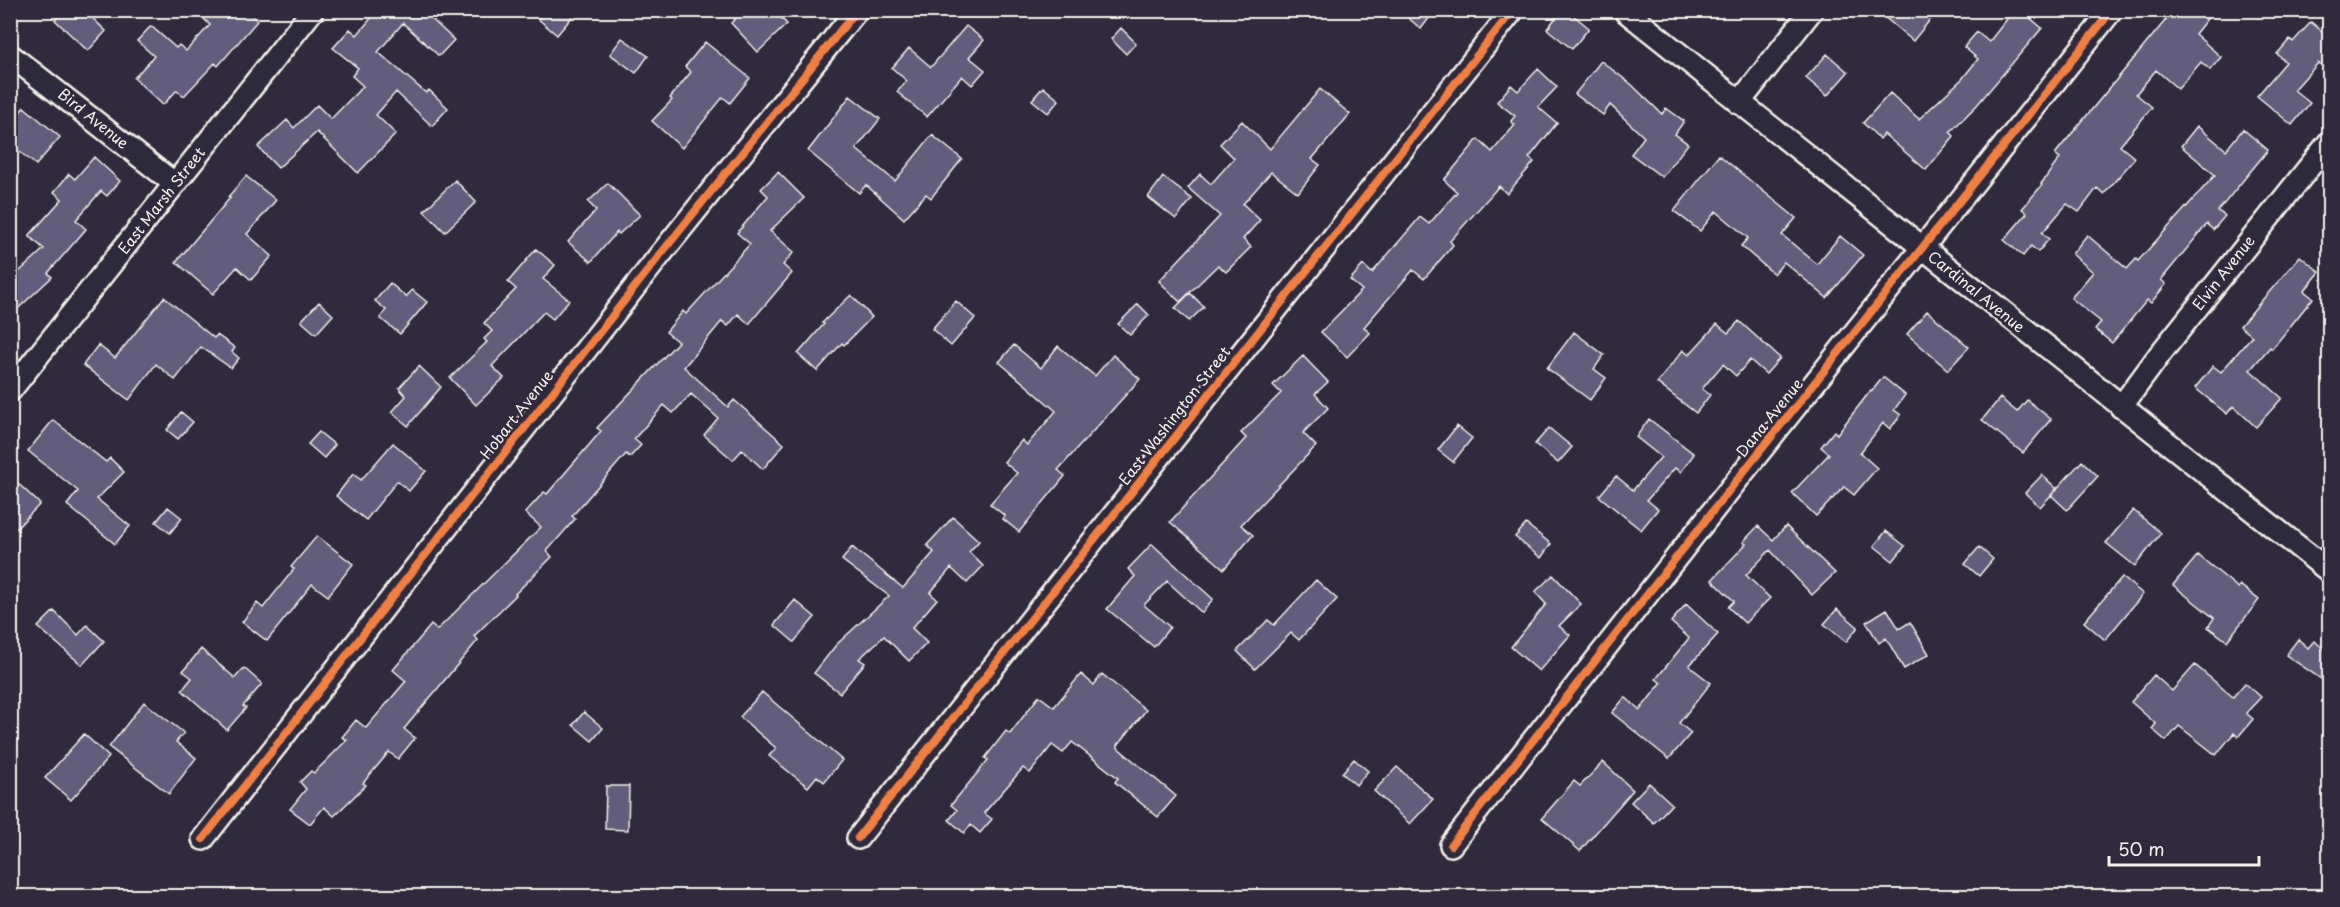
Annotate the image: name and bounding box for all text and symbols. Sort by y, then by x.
street label: Bird Avenue [54,82,134,154]
street label: East Marsh Street [112,142,210,258]
street label: Elvin Avenue [2186,230,2260,315]
street label: Cardinal Avenue [1923,244,2030,337]
street label: East Washington Street [1112,341,1235,489]
street label: Hobart Avenue [474,365,558,463]
street label: Dana Avenue [1730,373,1808,461]
scale bar [2109,829,2259,867]
text: 50 m [2118,835,2165,862]

